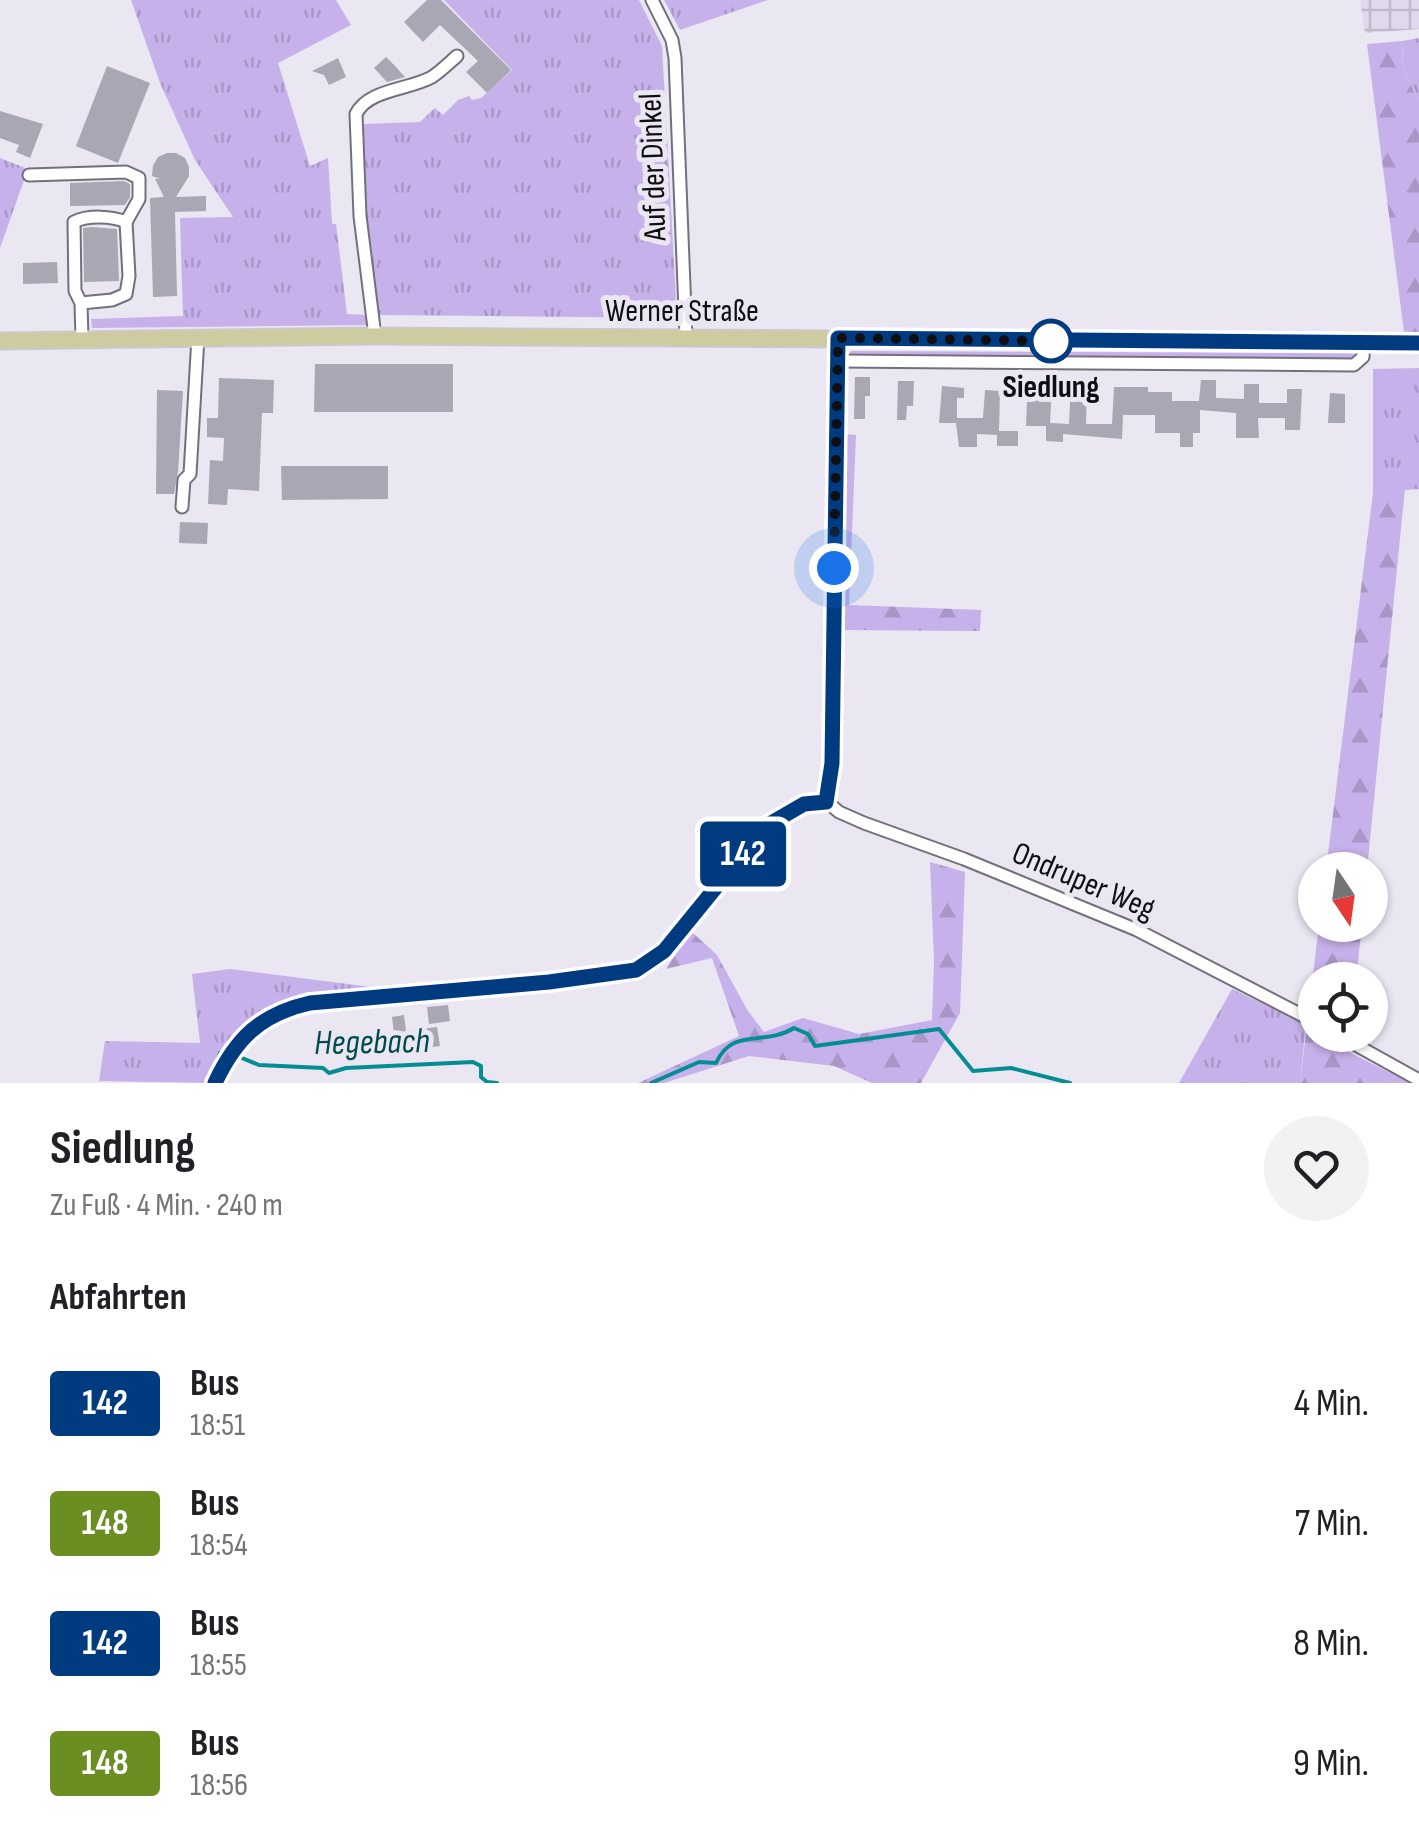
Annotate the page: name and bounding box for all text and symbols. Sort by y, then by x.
street label: Auf der Dinkel [631,92,676,242]
street label: Werner Straße [605,292,759,331]
marker: Siedlung [1030,320,1072,362]
place label: Siedlung [1003,368,1099,407]
your location [809,543,859,593]
line badge: 142 [686,822,800,886]
text: 142 [720,833,766,876]
street label: Ondruper Weg [1006,834,1161,929]
north arrow [1298,852,1388,942]
map controls [1298,852,1388,1052]
button: locate [1298,962,1388,1052]
water label: Hegebach [314,1020,430,1065]
button: heart [1264,1116,1369,1221]
text: Siedlung [50,1120,195,1177]
text: Zu Fuß · 4 Min. · 240 m [50,1186,283,1225]
text: Abfahrten [50,1275,187,1320]
text: Bus [190,1361,239,1406]
text: 4 Min. [1294,1381,1369,1426]
text: 142 [82,1382,128,1425]
text: 18:51 [190,1406,245,1445]
text: Bus [190,1481,239,1526]
text: 7 Min. [1295,1501,1369,1546]
text: 148 [82,1502,128,1545]
text: 18:54 [190,1526,248,1565]
text: Bus [190,1601,239,1646]
text: 8 Min. [1293,1621,1369,1666]
text: 142 [82,1622,128,1665]
text: 18:55 [190,1646,247,1685]
text: Bus [190,1721,239,1766]
text: 9 Min. [1293,1741,1369,1786]
text: 148 [82,1742,128,1785]
text: 18:56 [190,1766,248,1805]

